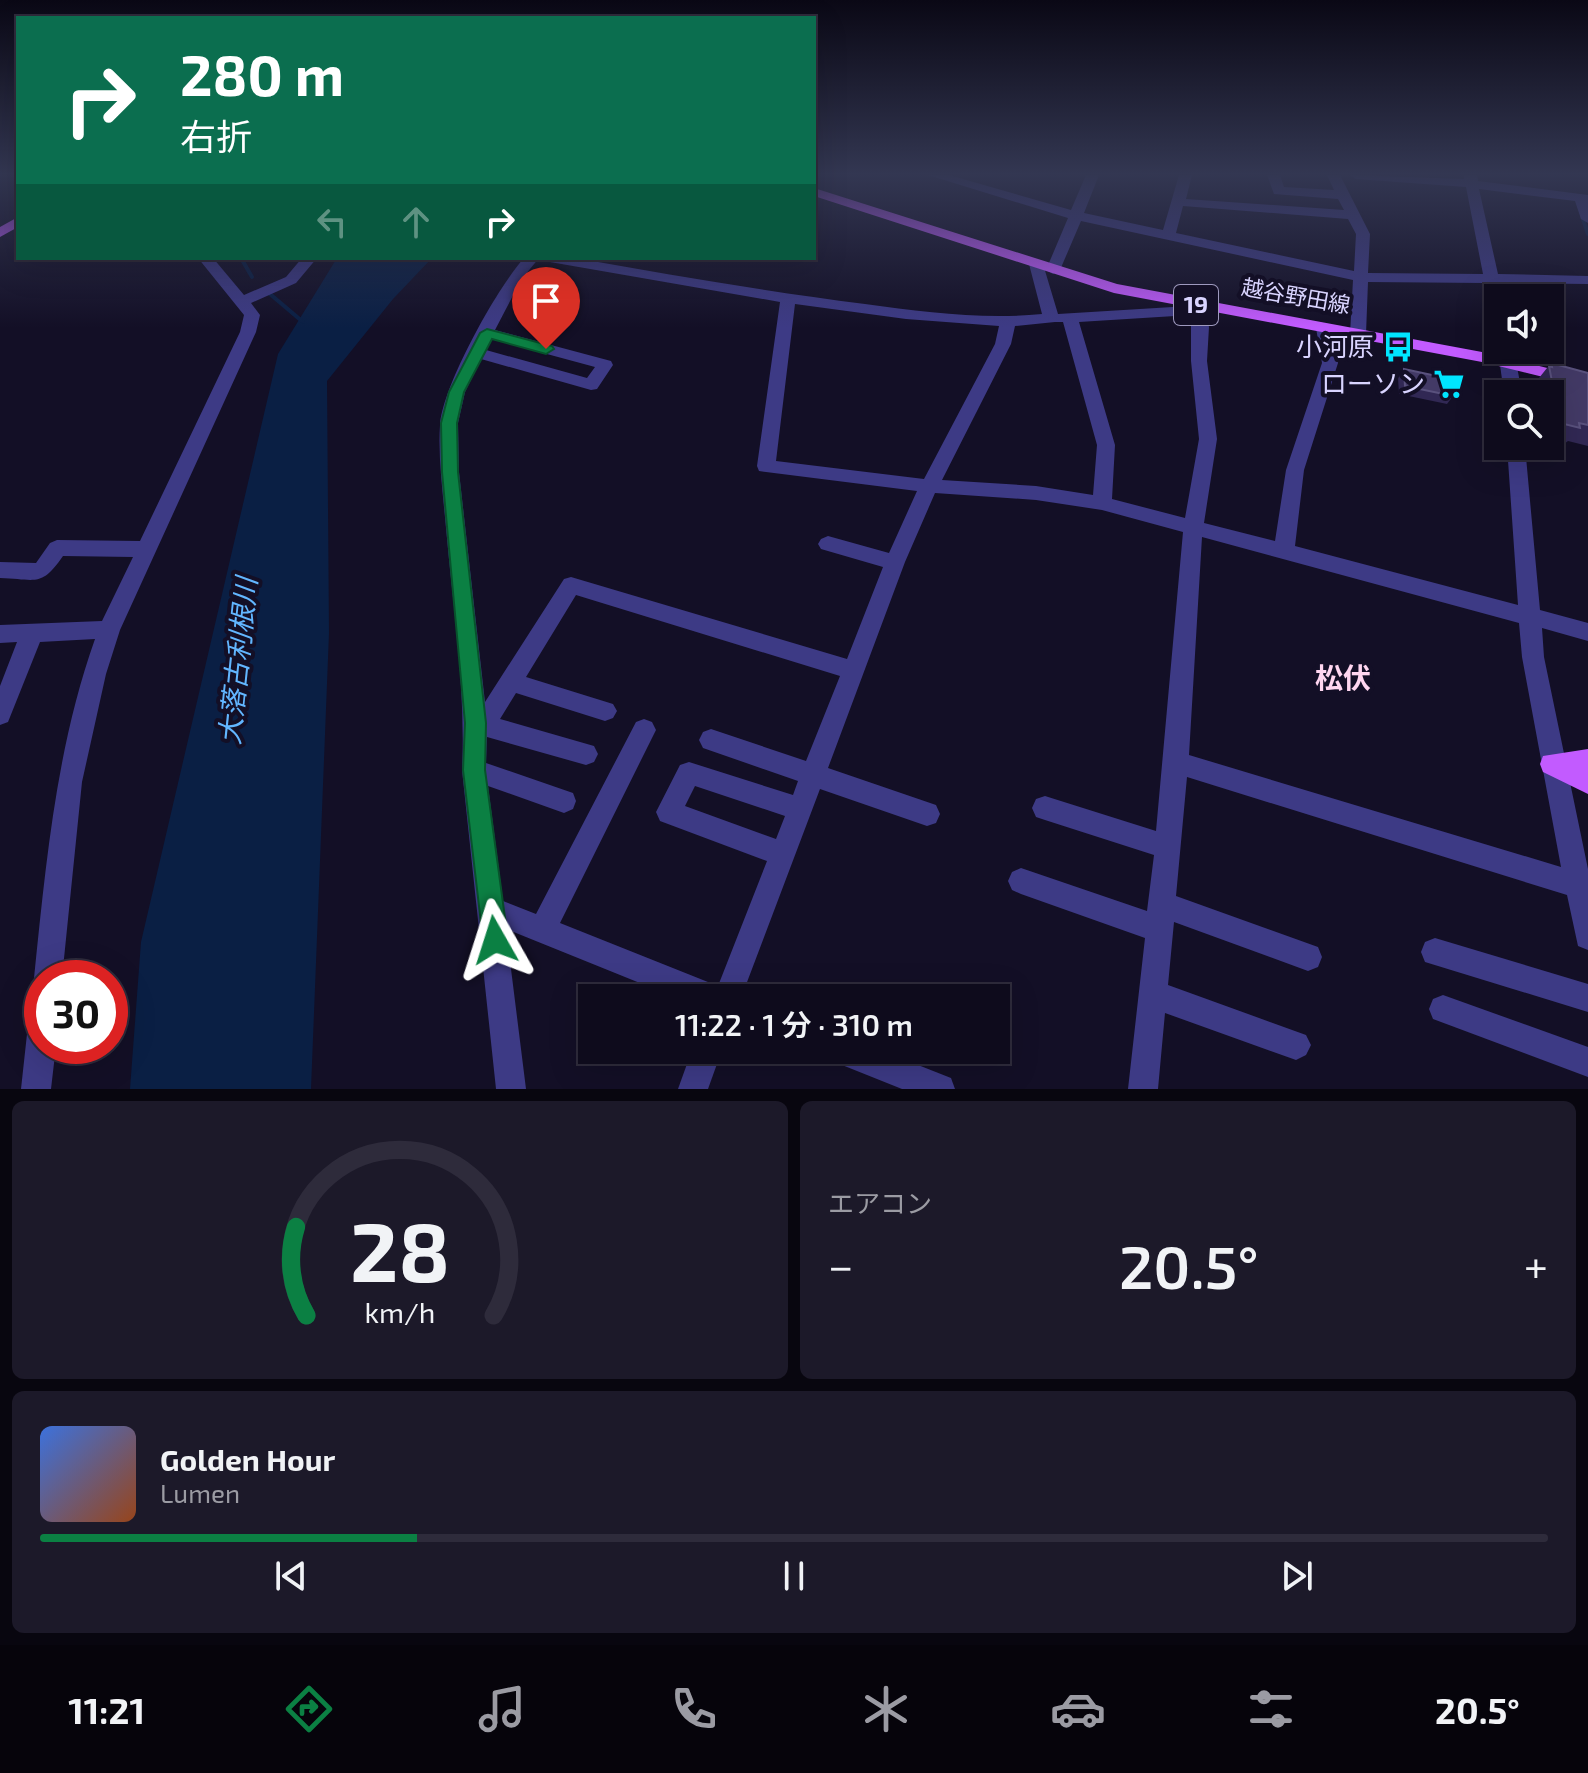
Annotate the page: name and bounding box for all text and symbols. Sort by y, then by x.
text: 280 m [180,40,344,107]
icon: right [48,48,152,152]
text: 右折 [180,114,252,157]
icon: left [310,200,354,244]
icon: ahead [394,200,438,244]
icon: right [478,200,522,244]
pin [512,267,580,349]
street label: 越谷野田線 [1240,273,1353,317]
icon: arrive [524,279,568,323]
map controls [1484,284,1564,460]
button: sound [1484,284,1564,364]
road number: 19 [1174,285,1218,325]
place label: 小河原 [1296,330,1374,361]
bus stop icon: 小河原 [1381,330,1415,364]
place label: ローソン [1321,367,1425,398]
supermarket icon: ローソン [1432,367,1466,401]
button: search [1484,380,1564,460]
water label: 大落古利根川 [211,573,263,746]
district label: 松伏 [1315,660,1371,694]
position arrow [453,898,537,982]
speed limit sign: 30 [24,960,128,1064]
text: 11:22 · 1 分 · 310 m [675,1006,913,1042]
text: エアコン [828,1187,932,1218]
text: 28 [350,1199,450,1299]
text: 20.5° [1119,1229,1259,1301]
text: − [828,1238,854,1291]
text: + [1524,1238,1548,1291]
text: km/h [365,1294,435,1329]
text: Golden Hour [160,1441,335,1477]
text: Lumen [160,1477,240,1508]
icon: previous [269,1554,313,1598]
icon: pause [772,1554,816,1598]
icon: next [1275,1554,1319,1598]
icon: directions [281,1681,337,1737]
icon: music [474,1681,530,1737]
icon: phone [666,1681,722,1737]
icon: climate [858,1681,914,1737]
icon: car [1050,1681,1106,1737]
icon: filters [1243,1681,1299,1737]
text: 11:21 [68,1688,145,1731]
text: 20.5° [1435,1688,1520,1731]

